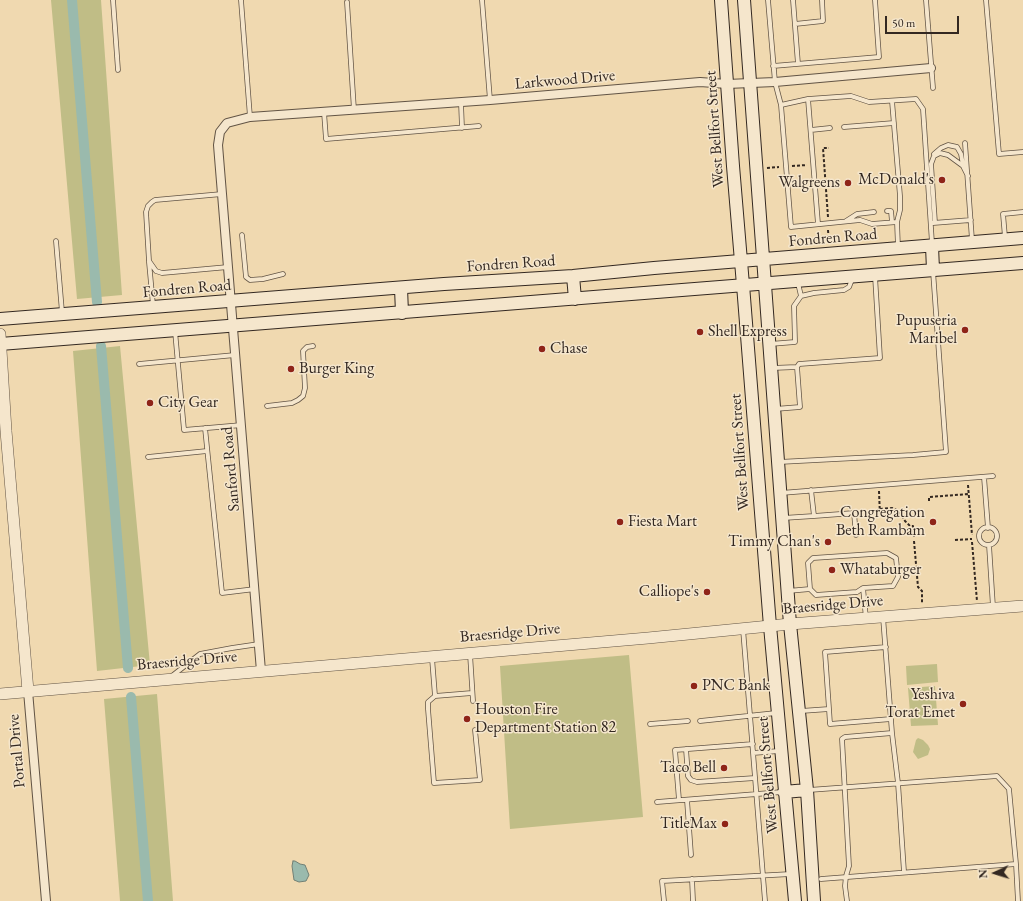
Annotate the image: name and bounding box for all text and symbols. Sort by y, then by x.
scale bar [887,8,961,34]
text: 50 m [892,15,915,31]
street label: Larkwood Drive [514,66,616,94]
street label: West Bellfort Street [701,70,729,188]
place label: McDonald's [858,170,934,190]
place label: Walgreens [778,173,840,193]
marker: McDonald's [937,175,947,185]
marker: Walgreens [843,178,853,188]
street label: Fondren Road [788,225,878,251]
street label: Fondren Road [466,251,556,277]
street label: Fondren Road [142,276,232,302]
place label: Pupuseria Maribel [896,311,957,349]
place label: Shell Express [708,322,787,342]
marker: Pupuseria Maribel [960,325,970,335]
marker: Shell Express [695,327,705,337]
place label: Chase [550,339,587,359]
marker: Chase [537,344,547,354]
place label: Burger King [299,359,374,379]
marker: Burger King [286,364,296,374]
place label: City Gear [158,393,218,413]
street label: West Bellfort Street [726,393,754,511]
marker: City Gear [145,398,155,408]
street label: Sanford Road [218,426,244,512]
place label: Congregation Beth Rambam [836,503,925,541]
place label: Fiesta Mart [628,512,697,532]
marker: Fiesta Mart [615,517,625,527]
marker: Congregation Beth Rambam [928,517,938,527]
place label: Timmy Chan's [728,532,820,552]
marker: Timmy Chan's [823,537,833,547]
place label: Whataburger [840,560,921,580]
marker: Whataburger [827,565,837,575]
place label: Calliope's [639,582,699,602]
marker: Calliope's [702,587,712,597]
street label: Braesridge Drive [782,591,884,619]
street label: Braesridge Drive [459,619,561,647]
street label: Braesridge Drive [136,647,238,675]
place label: PNC Bank [702,676,770,696]
marker: PNC Bank [689,681,699,691]
place label: Yeshiva Torat Emet [885,685,955,723]
marker: Yeshiva Torat Emet [958,699,968,709]
place label: Houston Fire Department Station 82 [475,700,616,738]
street label: Portal Drive [4,713,30,789]
marker: Houston Fire Department Station 82 [462,714,472,724]
street label: West Bellfort Street [753,716,783,834]
place label: Taco Bell [660,758,716,778]
marker: Taco Bell [719,763,729,773]
place label: TitleMax [660,814,717,834]
marker: TitleMax [720,819,730,829]
north arrow [975,853,1015,893]
text: N [976,869,990,879]

